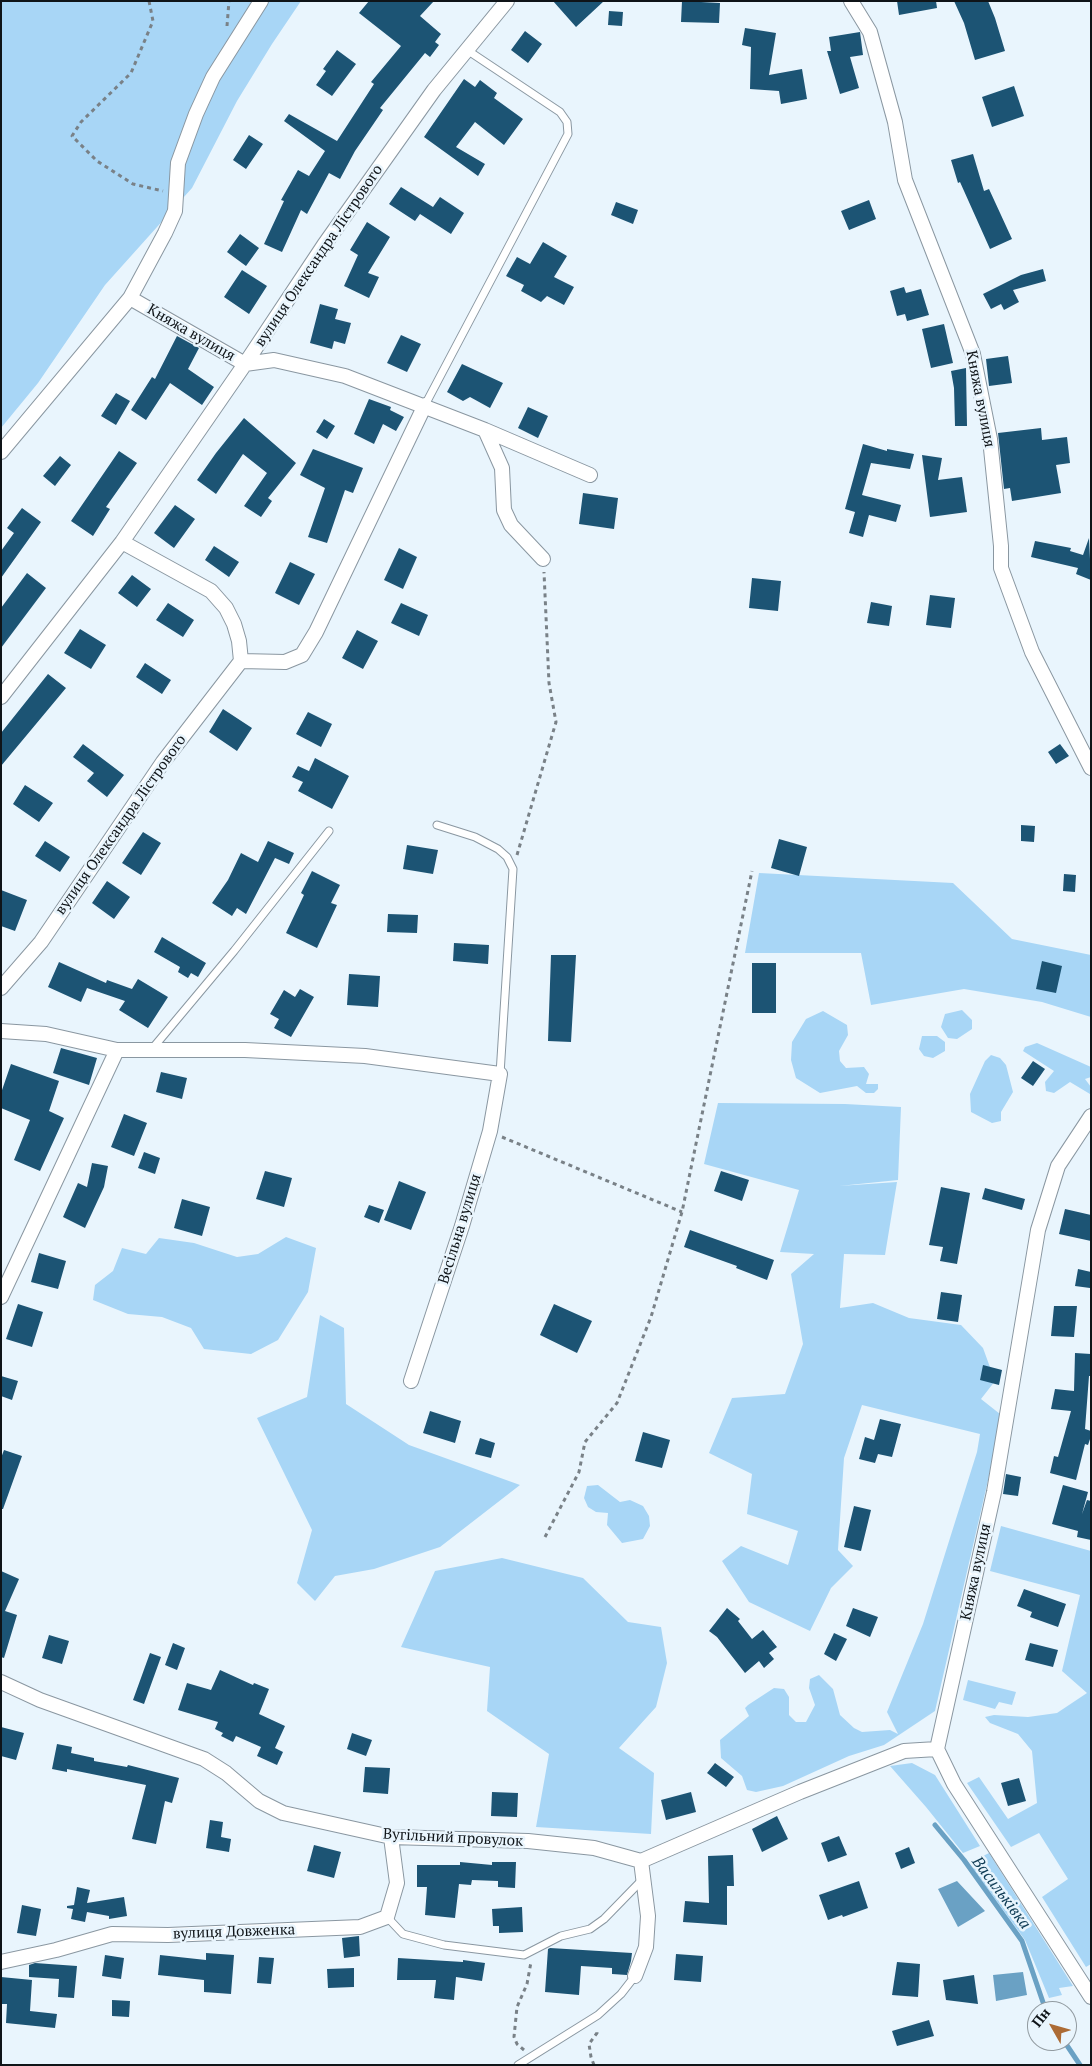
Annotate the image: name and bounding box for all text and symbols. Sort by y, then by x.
street label: вулиця Олександра Лістрового [251,162,387,350]
street label: Княжа вулиця [144,301,238,365]
street label: Княжа вулиця [962,349,998,449]
street label: вулиця Олександра Лістрового [52,731,190,919]
street label: Весільна вулиця [435,1172,485,1286]
street label: Княжа вулиця [957,1522,995,1622]
street label: Вугільний провулок [382,1825,524,1851]
water label: Васильківка [967,1853,1035,1933]
street label: вулиця Довженка [172,1921,296,1943]
north arrow [1027,2001,1077,2051]
text: Пн [1027,2003,1054,2031]

